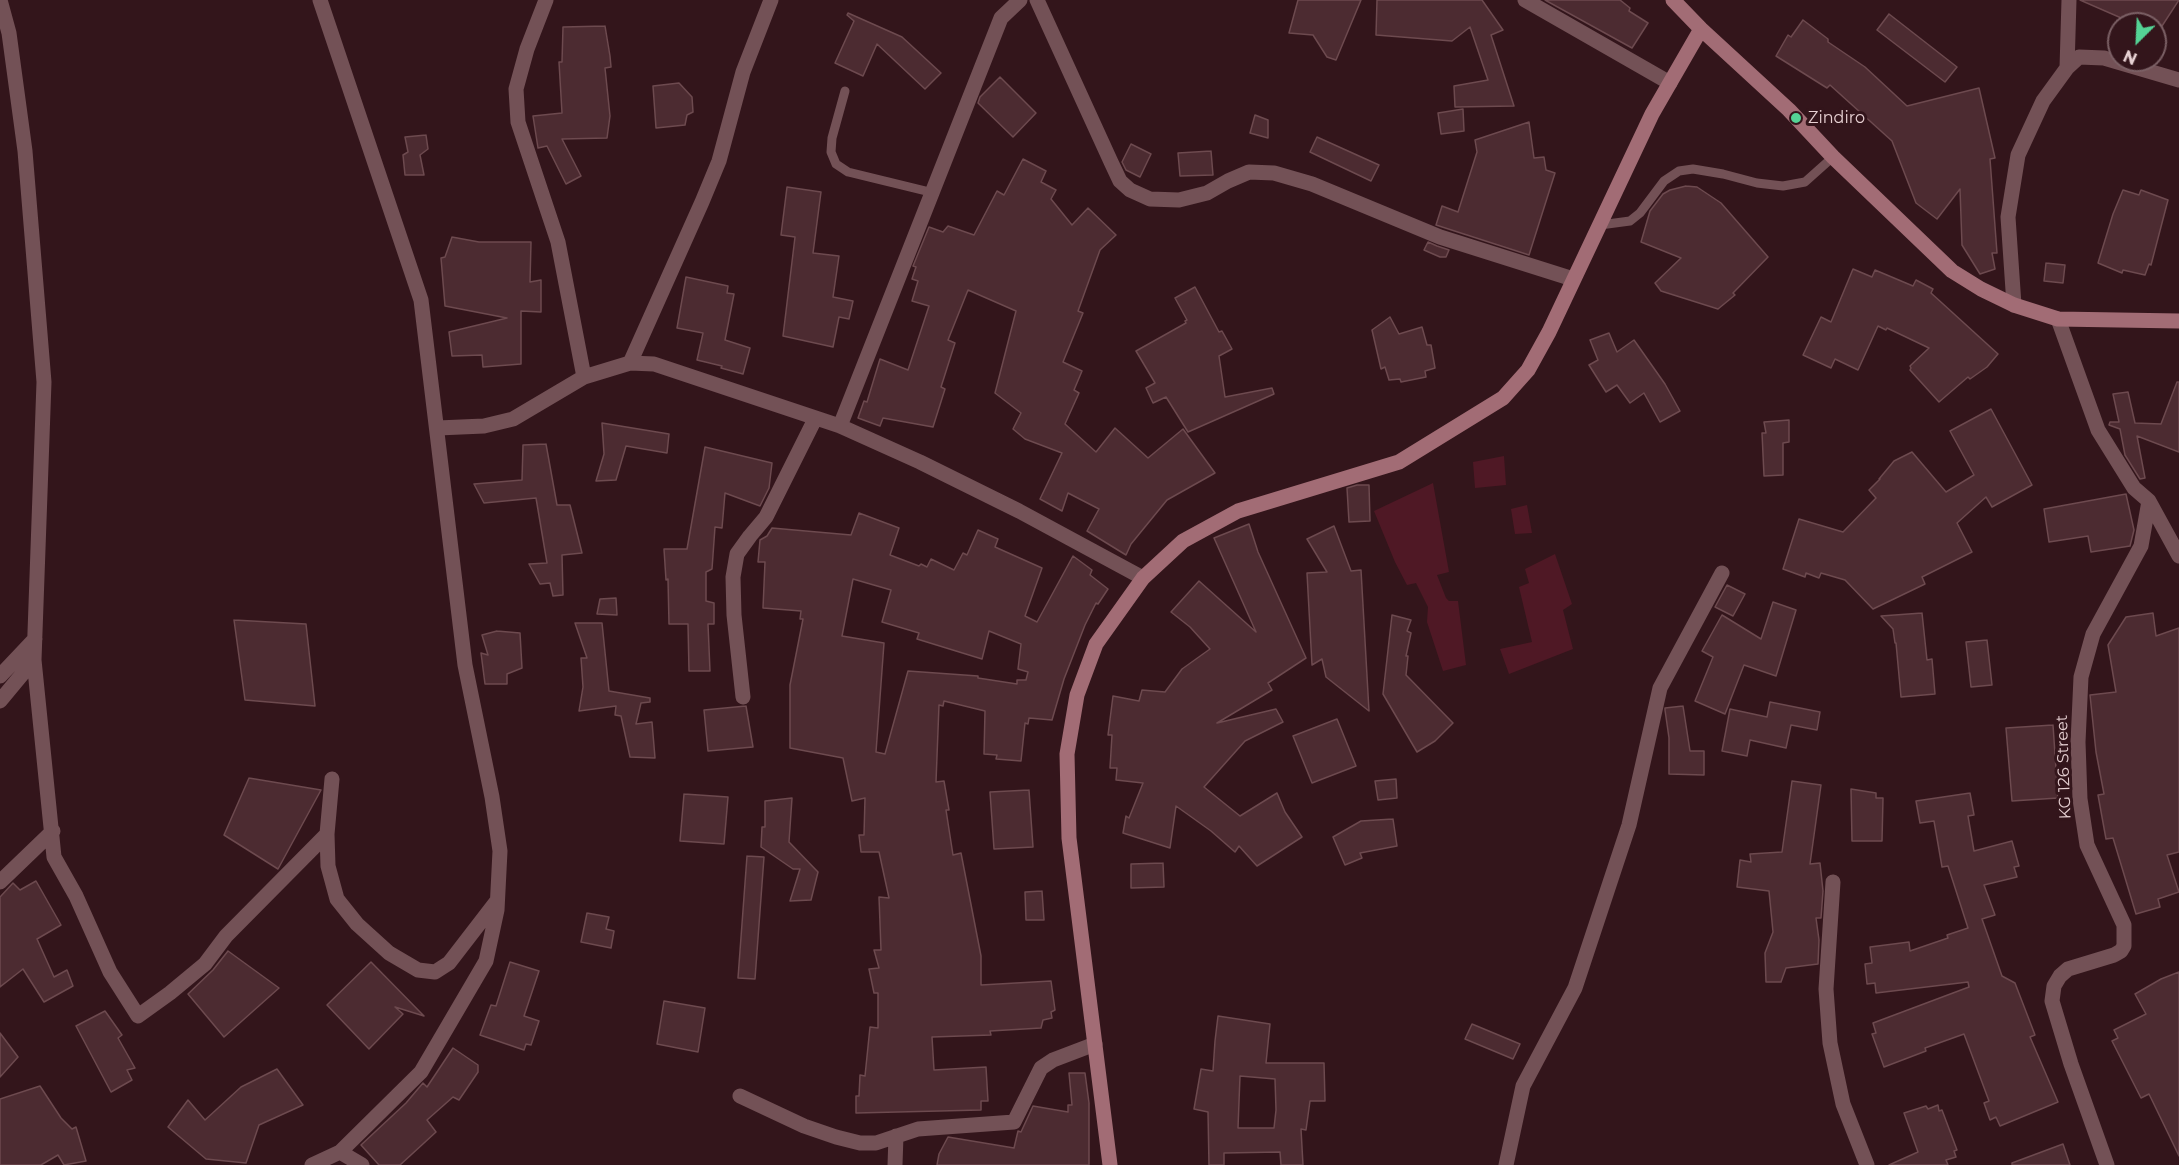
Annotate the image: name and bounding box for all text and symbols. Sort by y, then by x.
north arrow [2107,12,2167,72]
text: N [2121,46,2140,68]
place label: Zindiro [1808,108,1865,128]
marker: Zindiro [1789,111,1803,125]
street label: KG 126 Street [2053,714,2075,820]

